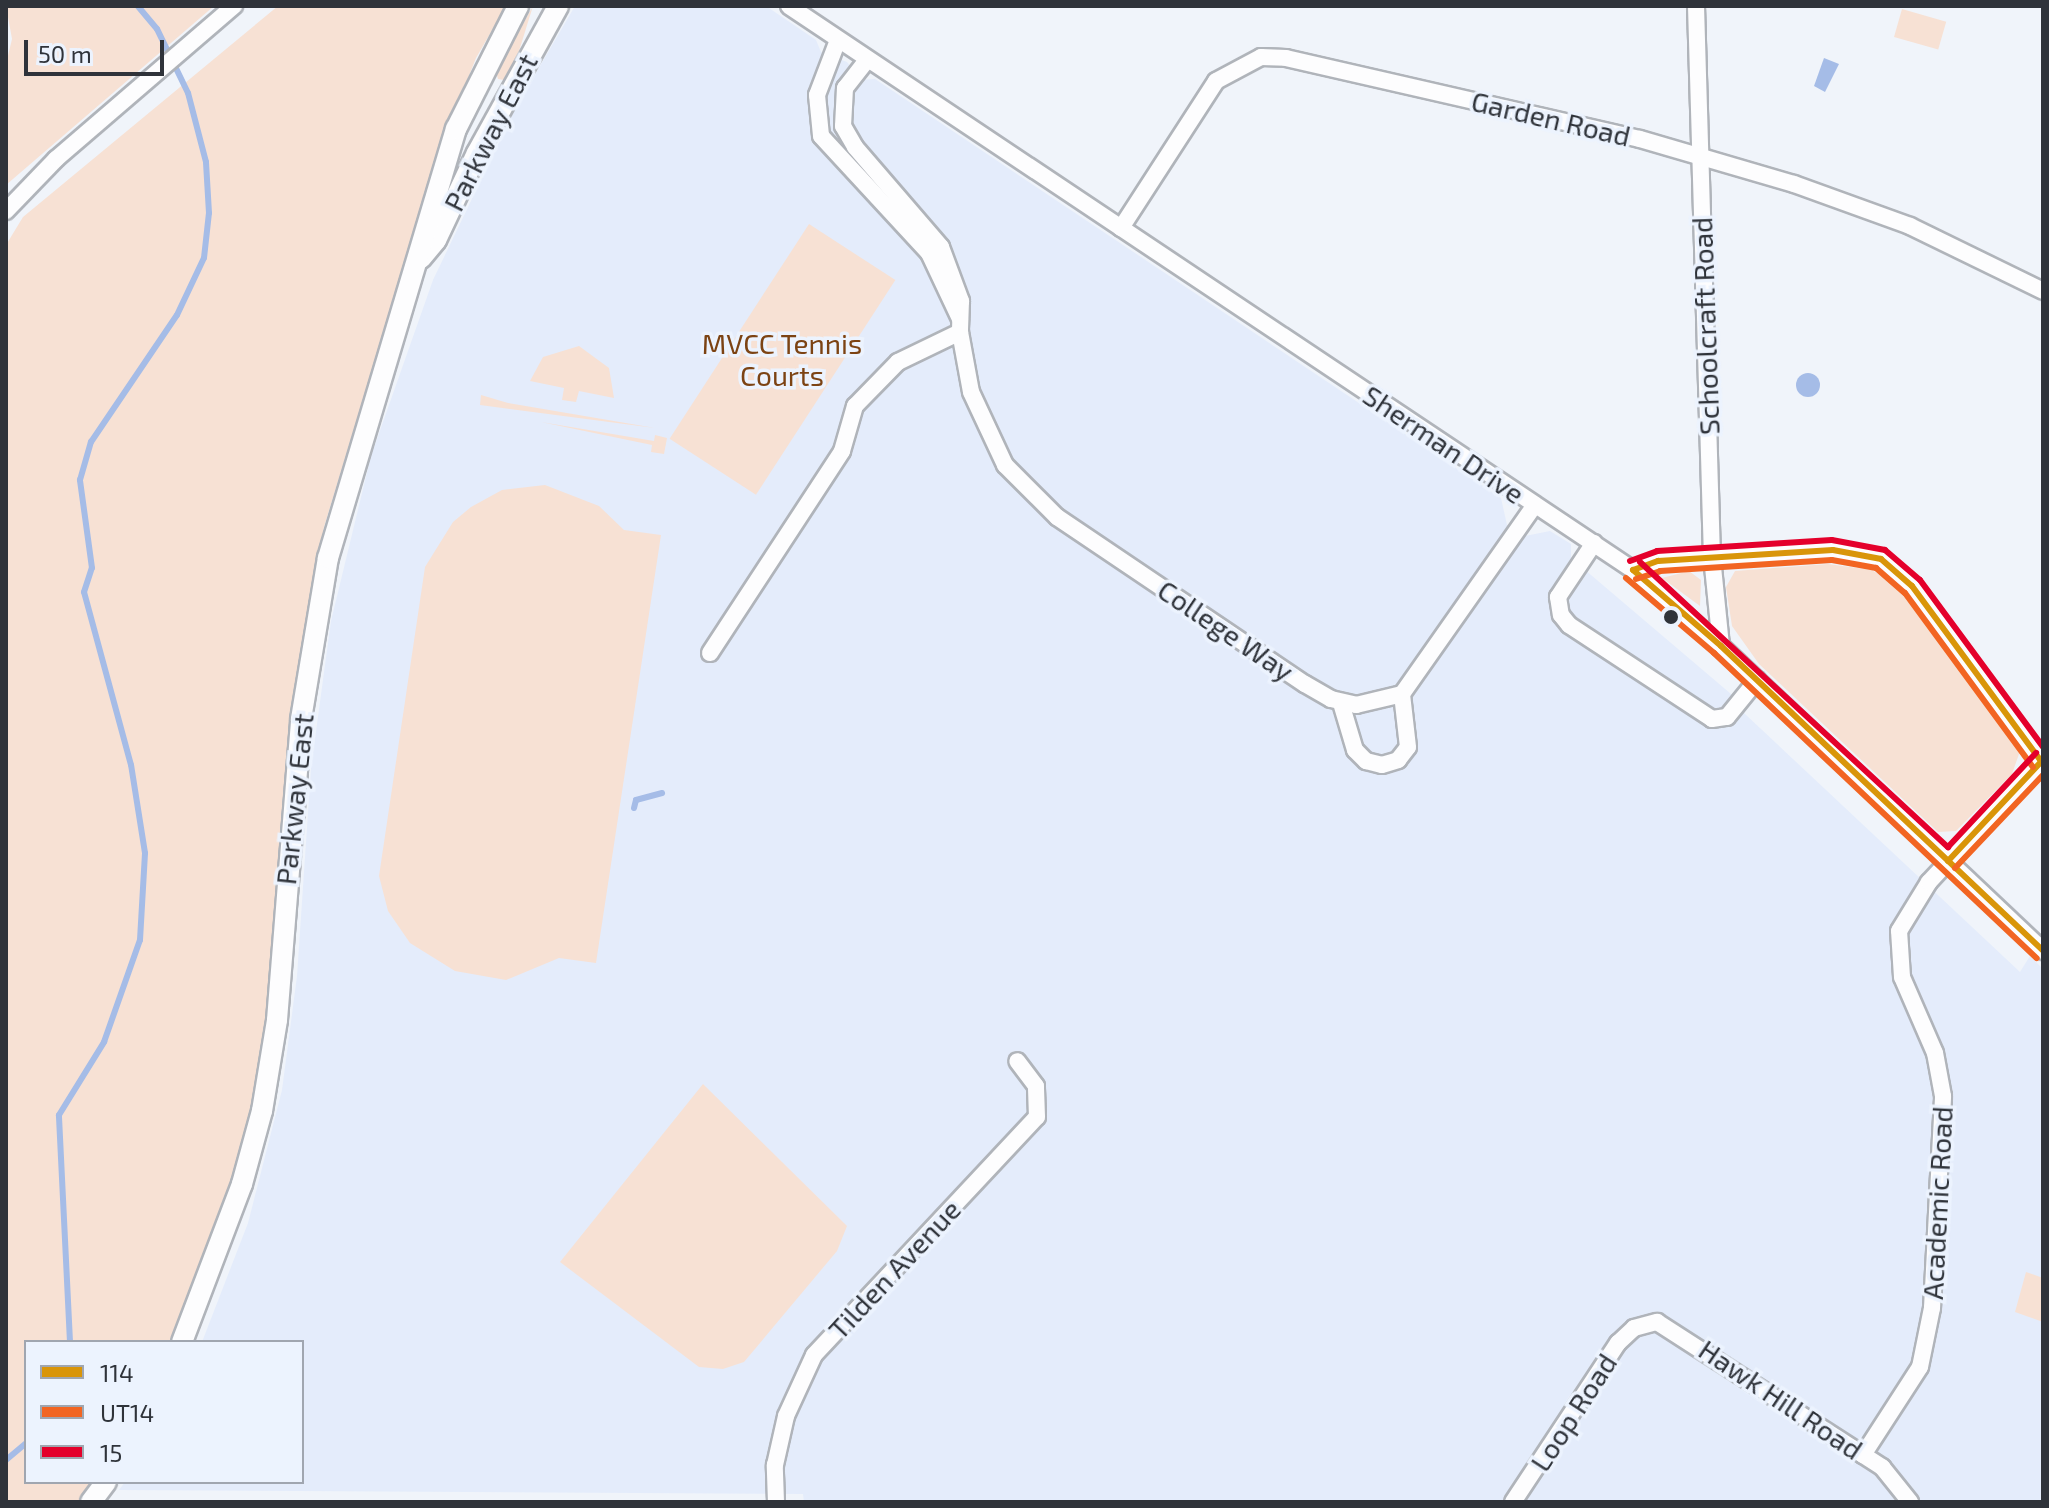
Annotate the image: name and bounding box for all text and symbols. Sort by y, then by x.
scale bar [28,24,168,74]
text: 50 m [38,39,92,68]
street label: Parkway East [436,47,544,217]
street label: Garden Road [1468,83,1634,153]
street label: Schoolcraft Road [1684,216,1726,436]
park label: MVCC Tennis Courts [701,326,863,392]
street label: Sherman Drive [1357,378,1531,510]
street label: College Way [1152,572,1300,688]
unlabelled marker [1663,609,1679,625]
street label: Parkway East [268,711,320,887]
street label: Academic Road [1915,1106,1959,1300]
street label: Tilden Avenue [821,1192,967,1346]
street label: Hawk Hill Road [1693,1332,1869,1466]
legend [24,1340,304,1484]
street label: Loop Road [1523,1347,1623,1477]
text: 114 [100,1358,134,1387]
text: UT14 [100,1398,154,1427]
text: 15 [100,1438,122,1467]

